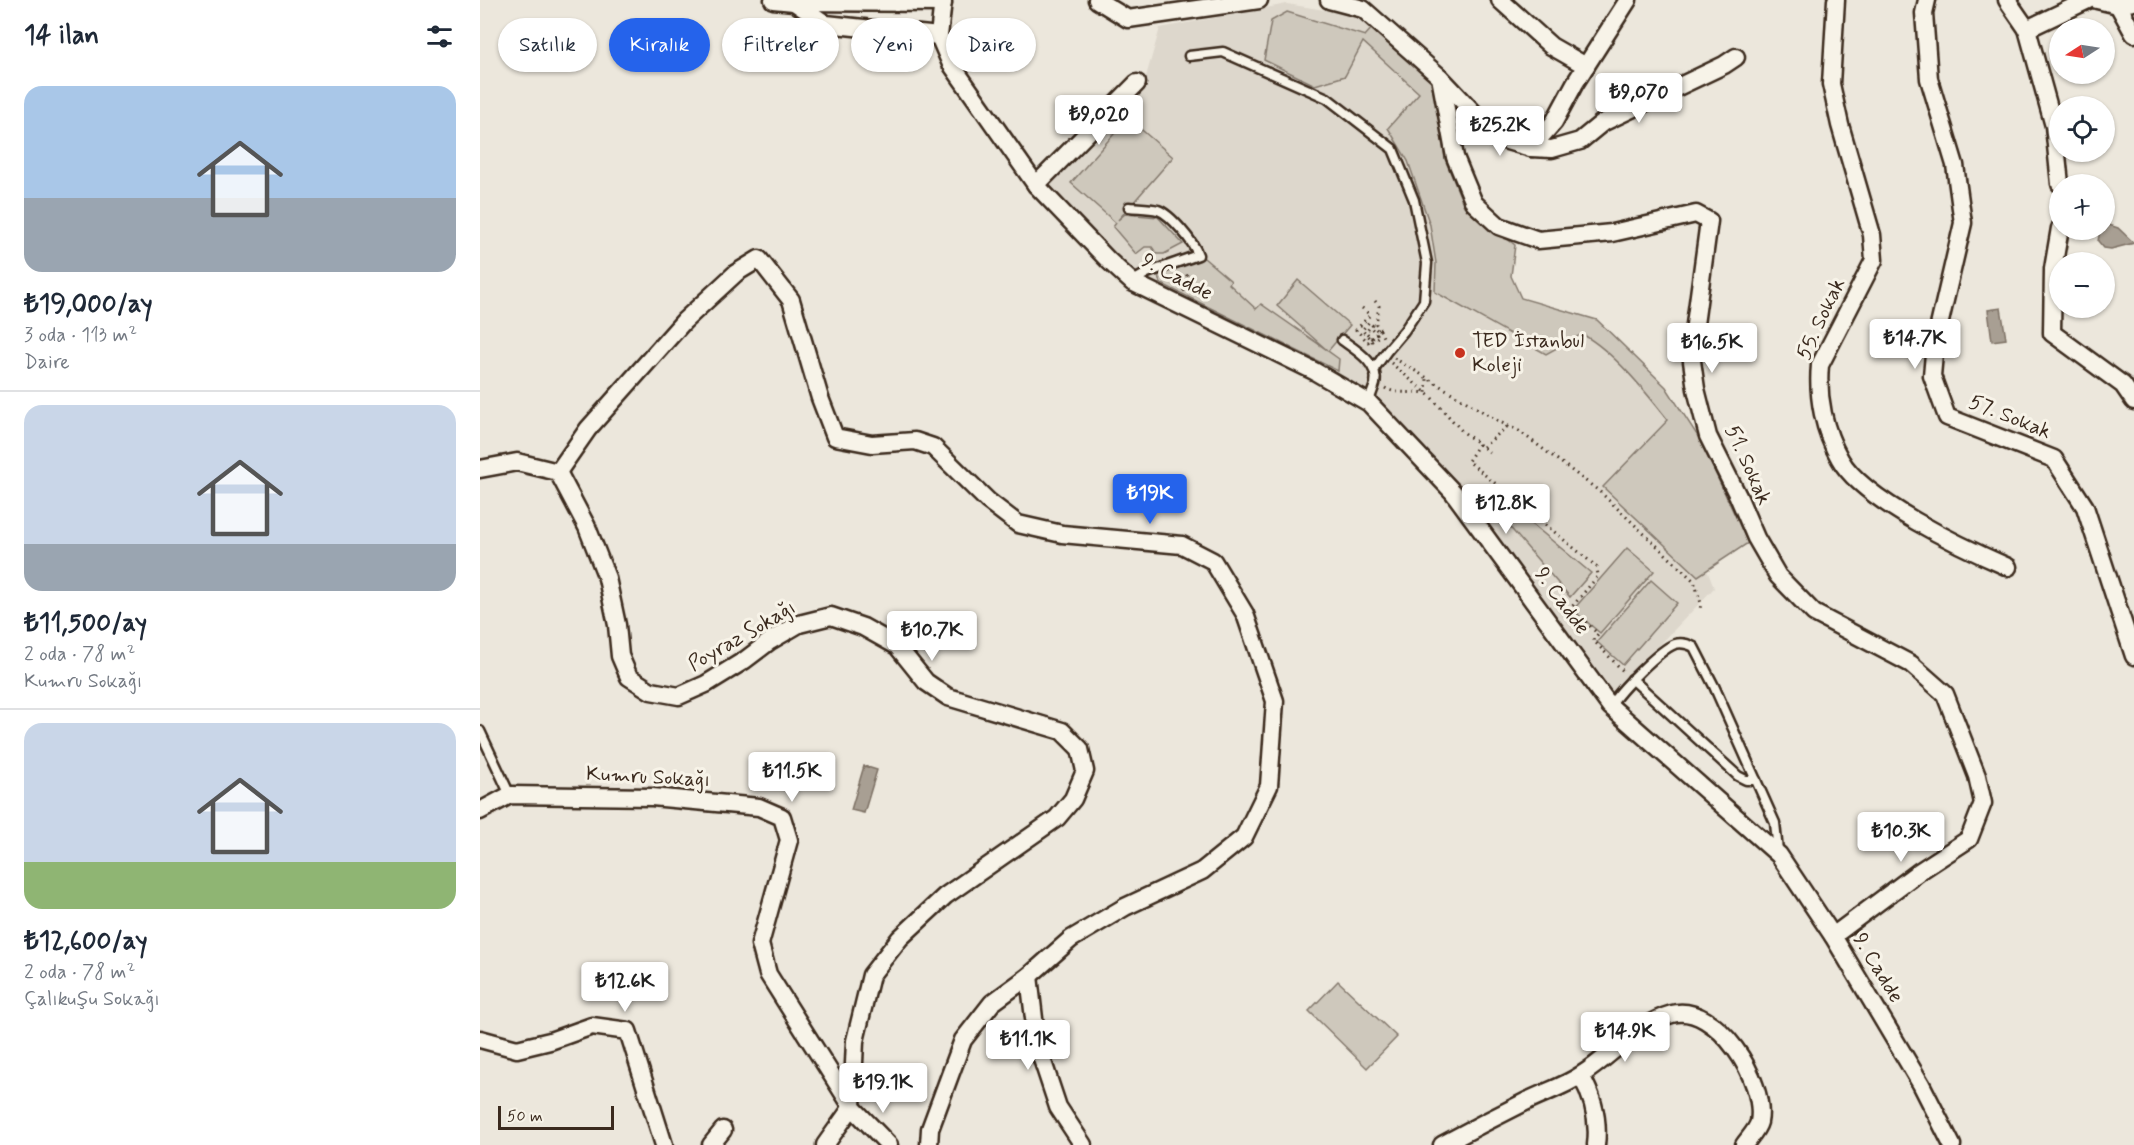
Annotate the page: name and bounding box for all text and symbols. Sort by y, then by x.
chip: Satılık [498,18,597,72]
chip: Kiralık [609,18,710,72]
chip: Filtreler [722,18,839,72]
chip: Yeni [851,18,934,72]
chip: Daire [946,18,1036,72]
north arrow [2049,18,2115,84]
map controls [2049,18,2115,318]
text: 14 ilan [24,19,99,53]
icon: filters [423,20,456,53]
pin: ₺9,070 [1590,73,1688,124]
text: ₺9,070 [1609,79,1669,106]
pin: ₺9,020 [1050,95,1148,146]
button: locate [2049,96,2115,162]
text: ₺9,020 [1069,101,1129,128]
pin: ₺25.2K [1451,106,1549,157]
text: ₺25.2K [1470,112,1530,139]
icon: home [186,125,294,233]
button: + [2049,174,2115,240]
street label: 9. Cadde [1136,247,1218,307]
button: − [2049,252,2115,318]
street label: 55. Sokak [1790,274,1852,364]
text: ₺19,000/ay [24,288,153,322]
pin: ₺14.7K [1866,319,1964,370]
text: 3 oda · 113 m² [24,322,137,349]
pin: ₺16.5K [1663,323,1761,374]
text: ₺14.7K [1884,325,1946,352]
place label: TED İstanbul Koleji [1472,327,1584,379]
text: ₺16.5K [1681,329,1743,356]
marker: TED İstanbul Koleji [1453,346,1467,360]
text: Daire [24,349,70,376]
street label: 57. Sokak [1965,388,2055,446]
street label: 51. Sokak [1718,421,1778,509]
icon: home [186,444,294,552]
pin: ₺19K [1114,474,1186,525]
text: ₺19K [1127,480,1173,507]
pin: ₺12.8K [1457,484,1555,535]
text: ₺12.8K [1476,490,1536,517]
street label: 9. Cadde [1528,562,1596,640]
street label: Poyraz Sokağı [683,594,801,678]
text: ₺11,500/ay [24,607,147,641]
pin: ₺10.7K [883,611,981,662]
text: ₺10.7K [901,617,963,644]
text: 2 oda · 78 m² [24,641,135,668]
text: Kumru Sokağı [24,668,142,695]
pin: ₺11.5K [743,752,841,803]
text: ₺11.5K [762,758,822,785]
street label: Kumru Sokağı [585,760,711,794]
icon: home [186,762,294,870]
pin: ₺10.3K [1852,812,1950,863]
text: ₺10.3K [1871,818,1931,845]
text: ₺12,600/ay [24,925,147,959]
street label: 9. Cadde [1846,928,1910,1008]
text: 2 oda · 78 m² [24,959,135,986]
pin: ₺12.6K [576,962,674,1013]
text: ₺12.6K [595,968,655,995]
text: Çalıkuşu Sokağı [24,986,160,1013]
pin: ₺14.9K [1576,1012,1674,1063]
text: ₺14.9K [1595,1018,1655,1045]
pin: ₺11.1K [979,1020,1077,1071]
text: ₺11.1K [1000,1026,1056,1053]
pin: ₺19.1K [834,1063,932,1114]
text: ₺19.1K [853,1069,913,1096]
scale bar [498,1103,614,1130]
text: 50 m [507,1106,543,1127]

